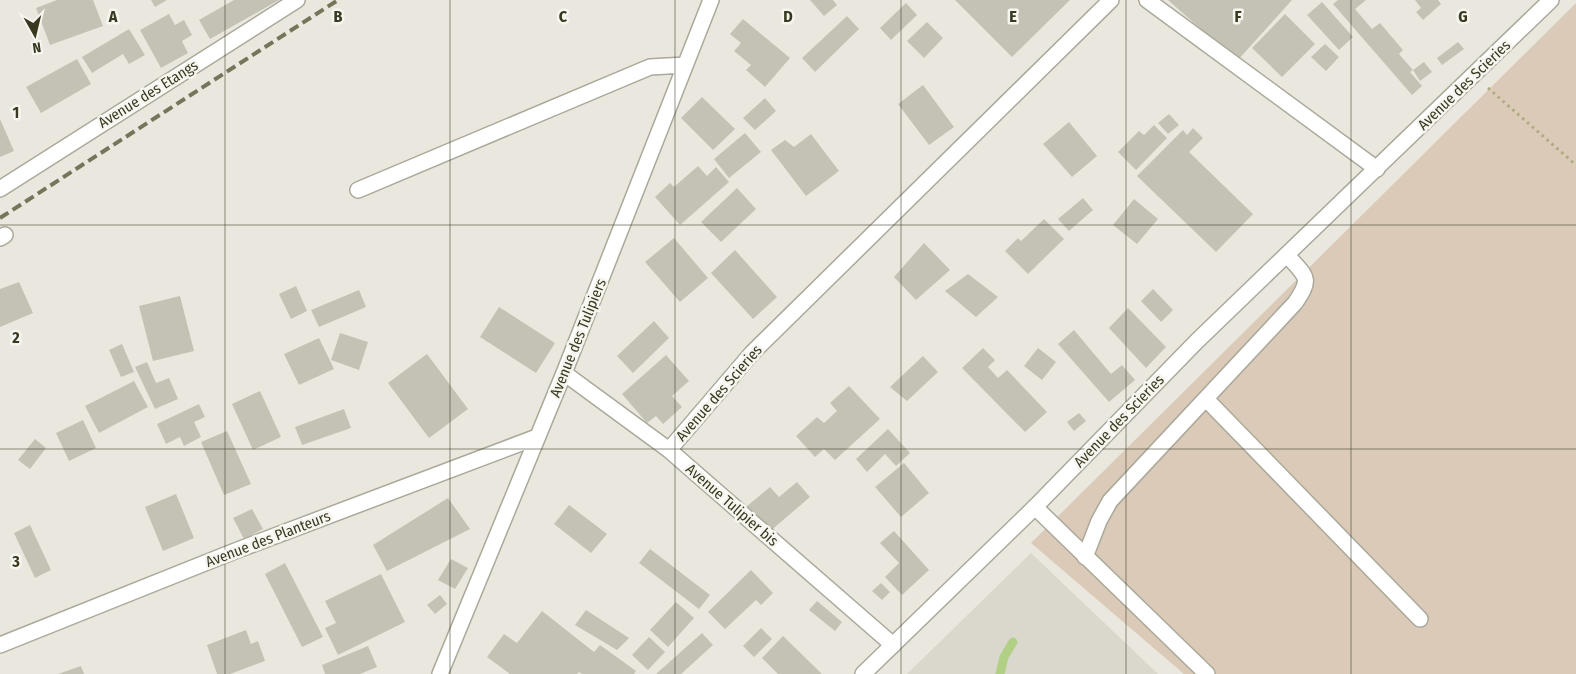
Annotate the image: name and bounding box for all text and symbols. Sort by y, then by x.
text: A [108,7,118,26]
text: B [334,7,343,26]
text: C [559,7,568,26]
text: D [783,7,793,26]
text: E [1009,7,1017,26]
text: F [1234,7,1242,26]
text: G [1458,7,1468,26]
north arrow [10,10,60,60]
street label: Avenue des Scieries [1414,36,1514,134]
text: N [31,38,42,56]
street label: Avenue des Etangs [95,56,201,132]
text: 1 [13,103,19,122]
street label: Avenue des Tulipiers [546,276,610,400]
text: 2 [11,328,20,347]
street label: Avenue des Scieries [672,341,766,445]
street label: Avenue des Scieries [1070,371,1168,471]
street label: Avenue Tulipier bis [682,460,782,550]
street label: Avenue des Planteurs [203,507,333,571]
text: 3 [11,552,20,571]

